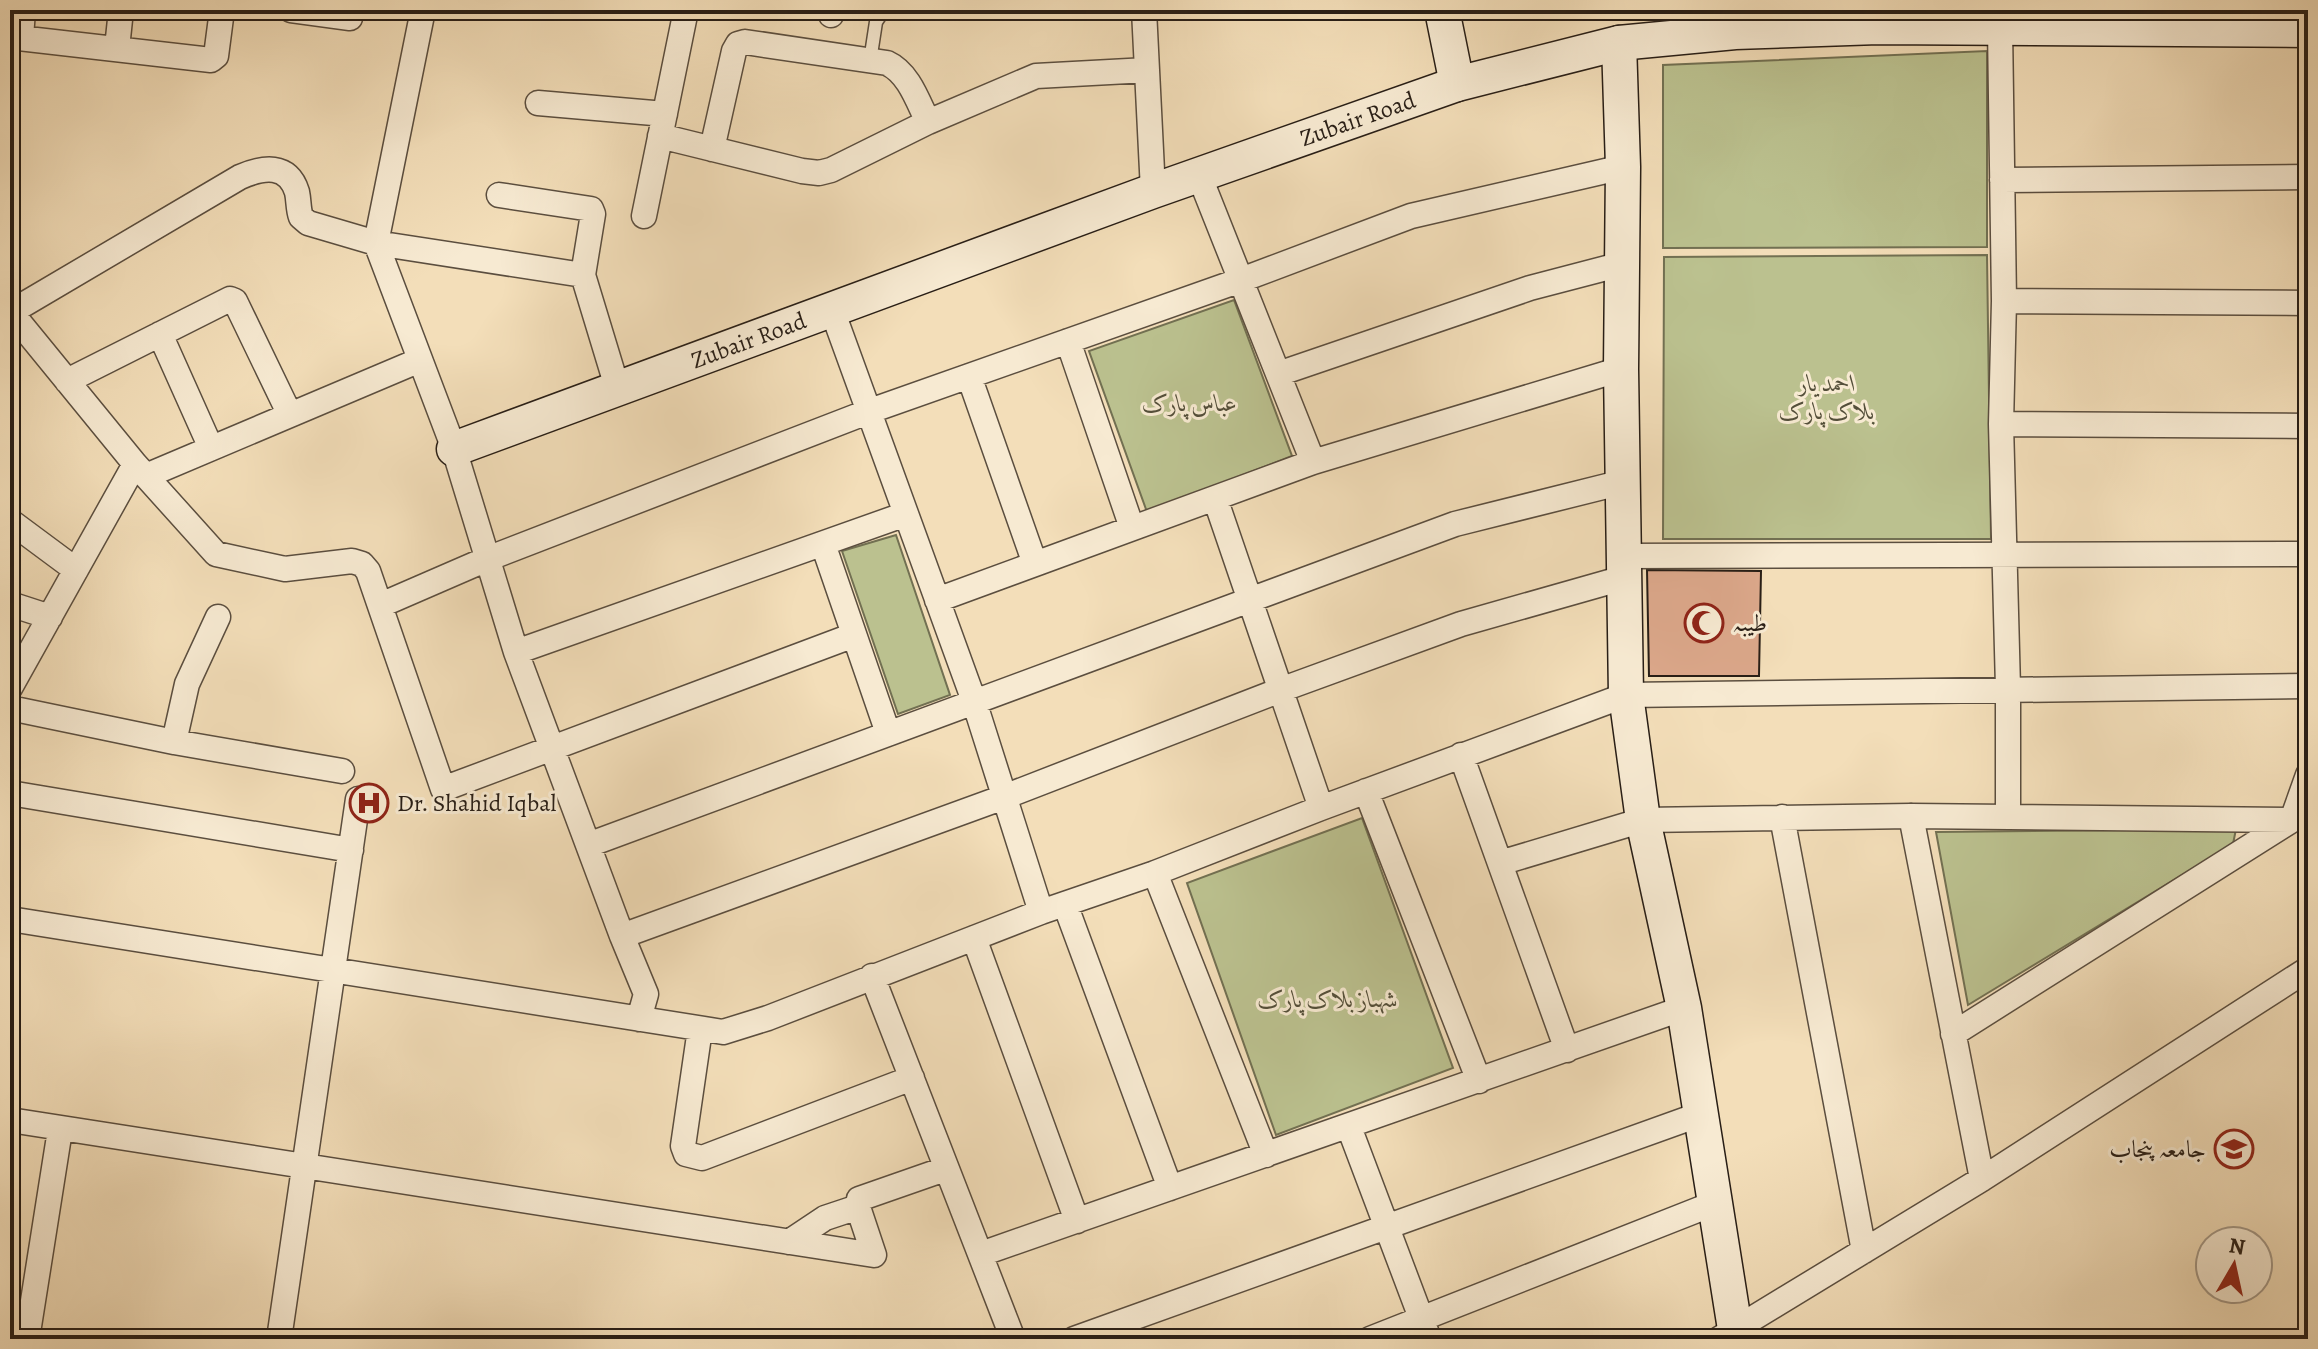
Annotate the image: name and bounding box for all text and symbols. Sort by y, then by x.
street label: Zubair Road [1295,84,1420,154]
street label: Zubair Road [687,304,811,376]
park label: احمد یار بلاک پارک [1779,367,1875,428]
park label: عباس پارک [1142,387,1238,420]
mosque icon: طیبہ [1683,602,1725,644]
place label: طیبہ [1732,607,1767,639]
hospital icon: Dr. Shahid Iqbal [348,782,390,824]
place label: Dr. Shahid Iqbal [397,787,556,819]
park label: شہباز بلاک پارک [1258,983,1398,1016]
school or university icon: جامعہ پنجاب [2213,1128,2255,1170]
place label: جامعہ پنجاب [2109,1133,2206,1165]
north arrow [2194,1225,2274,1305]
text: N [2227,1230,2247,1262]

